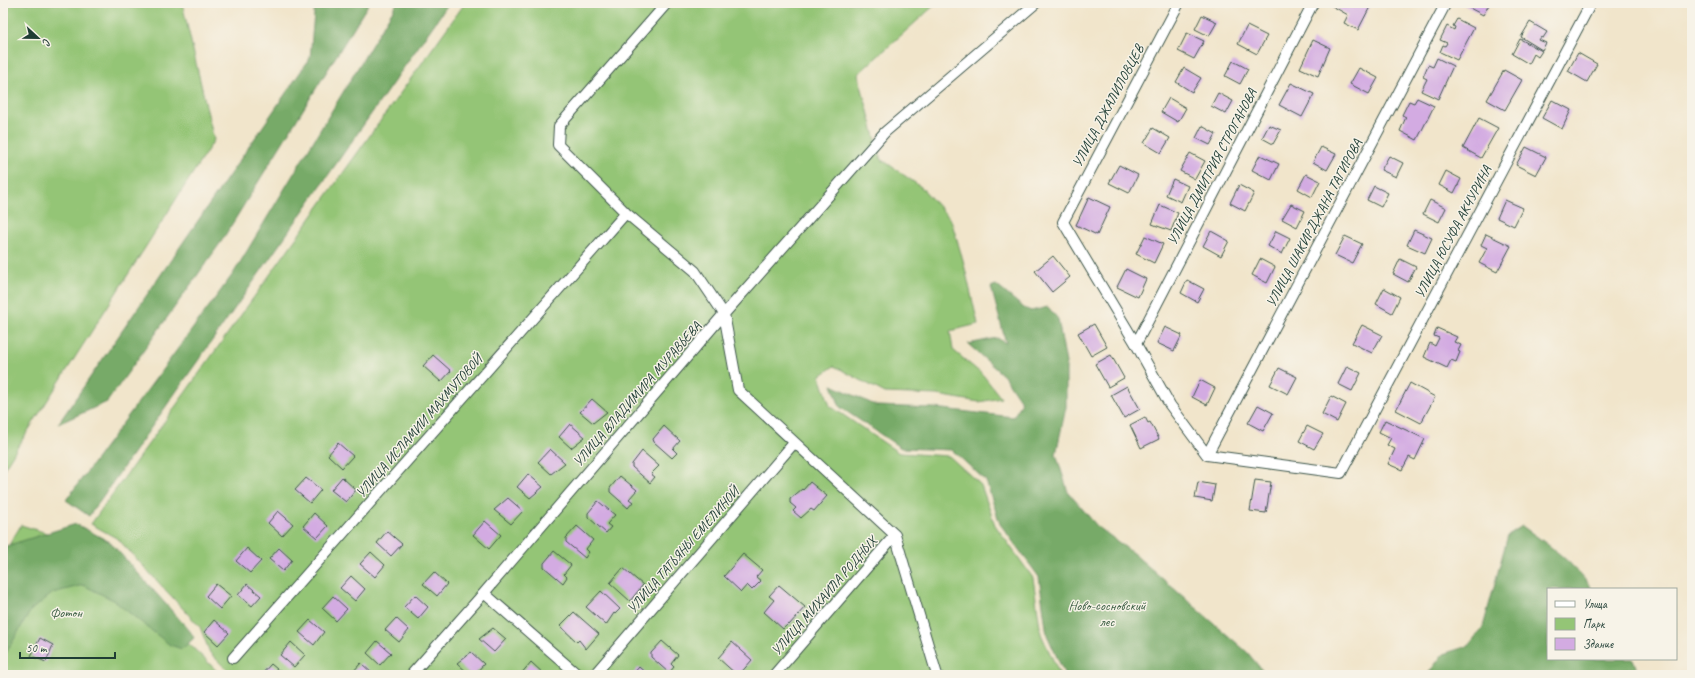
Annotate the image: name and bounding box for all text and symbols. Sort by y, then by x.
north arrow [18,18,58,58]
text: С [39,37,55,48]
street label: УЛИЦА ДЖАЛИЛОВЦЕВ [1069,40,1148,170]
street label: УЛИЦА ДМИТРИЯ СТРОГАНОВА [1164,85,1261,248]
street label: УЛИЦА ШАКИРДЖАНА ТАГИРОВА [1262,135,1366,310]
street label: УЛИЦА ЮСУФА АКЧУРИНА [1411,162,1496,301]
street label: УЛИЦА ВЛАДИМИРА МУРАВЬЕВА [569,317,705,470]
street label: УЛИЦА ИСЛАМИИ МАХМУТОВОЙ [352,349,487,501]
street label: УЛИЦА ТАТЬЯНЫ ЕМЕЛИНОЙ [623,482,744,617]
street label: УЛИЦА МИХАИЛА РОДНЫХ [768,531,882,659]
legend [1547,588,1677,660]
text: Улица [1583,596,1608,612]
park label: Ново-сосновский лес [1068,597,1147,630]
park label: Фотон [50,604,83,621]
text: Парк [1583,616,1606,632]
scale bar [20,634,115,660]
text: Здание [1583,636,1614,652]
text: 50 m [26,640,48,656]

